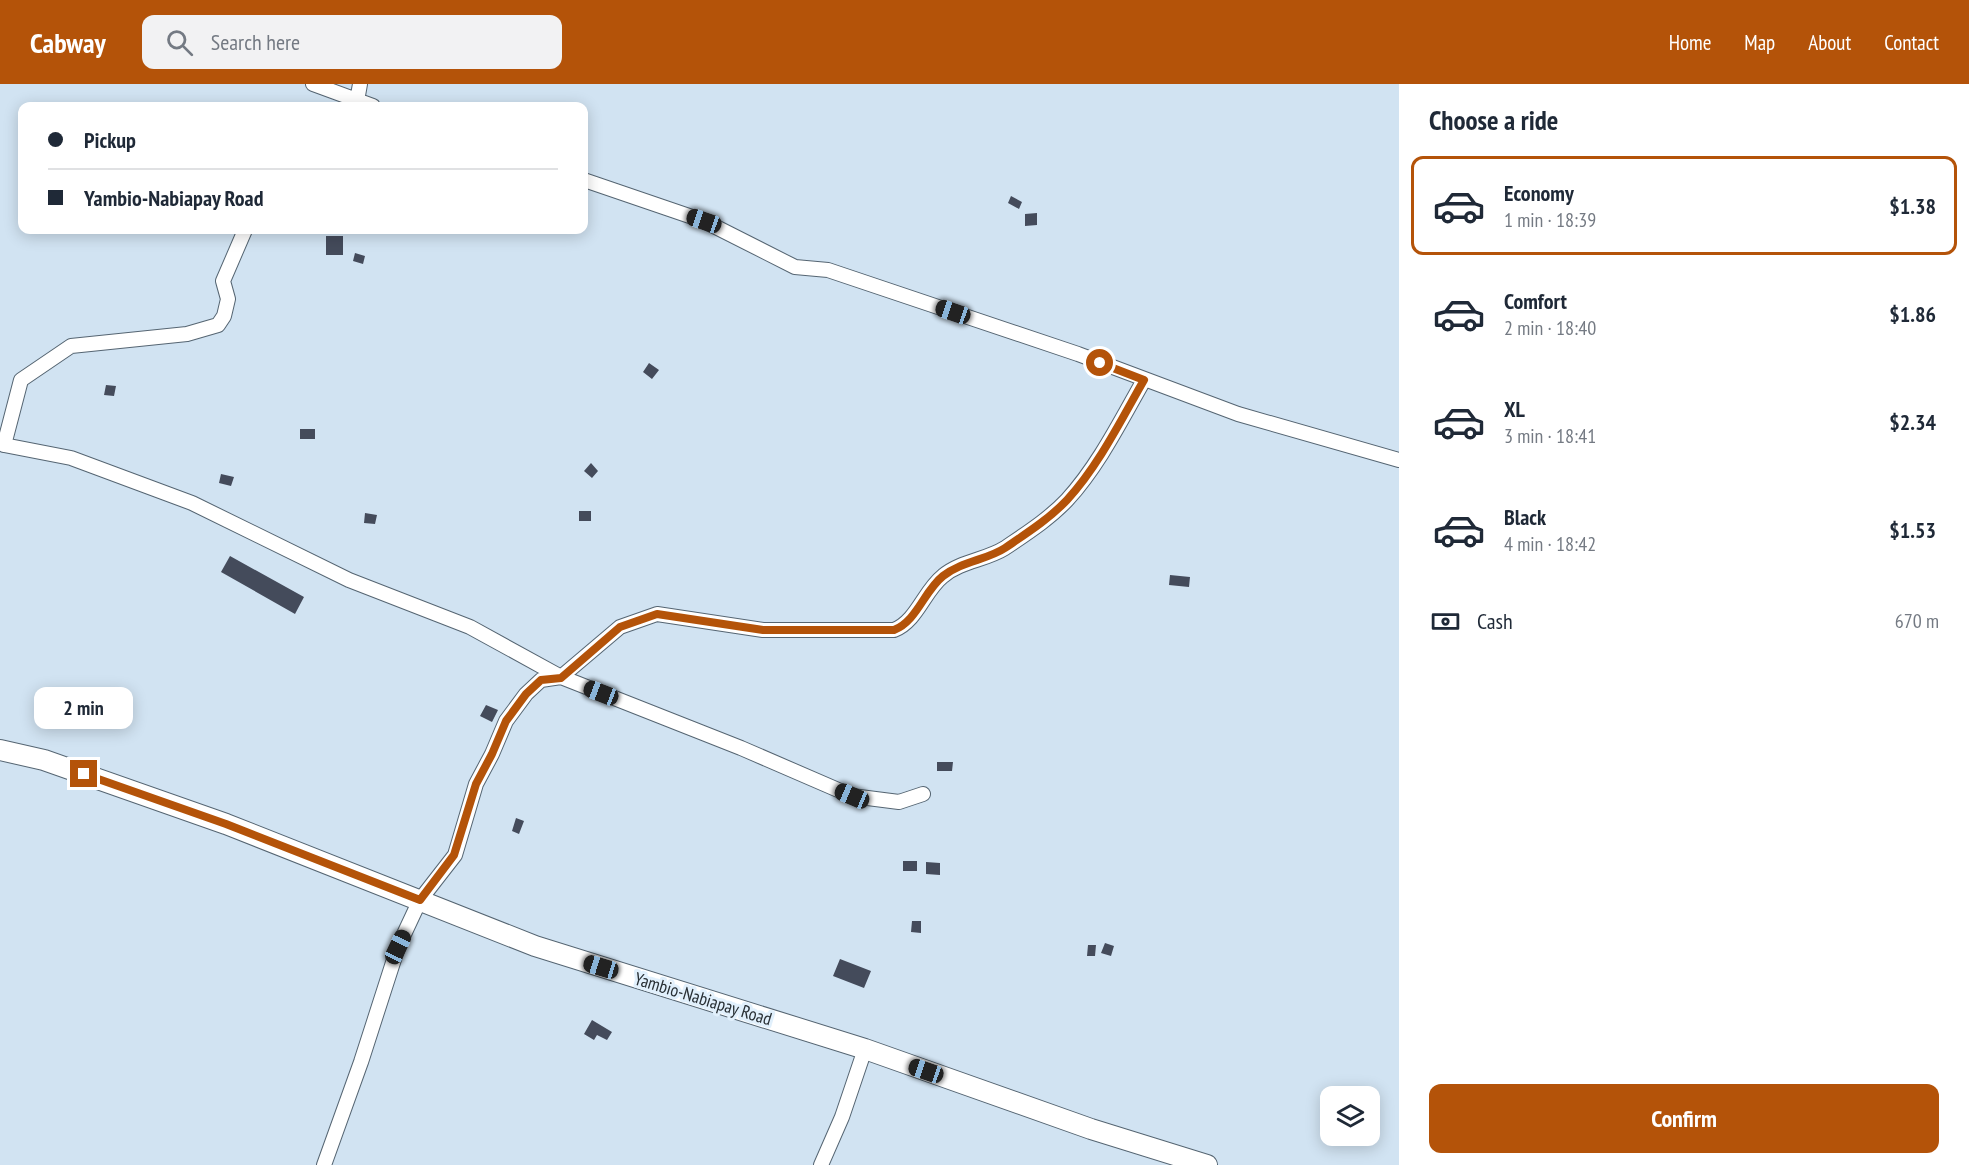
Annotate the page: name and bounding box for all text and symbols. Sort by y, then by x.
search box [142,15,562,69]
text: Cabway [30,24,106,61]
icon: search [163,26,196,59]
text: Search here [211,28,300,56]
text: Home [1669,29,1711,56]
text: Map [1744,29,1775,56]
text: About [1808,29,1851,56]
text: Contact [1884,29,1939,56]
text: Choose a ride [1429,103,1558,137]
text: Pickup [84,126,136,154]
icon: car [1432,179,1486,233]
text: Economy [1504,179,1574,207]
text: Yambio-Nabiapay Road [84,184,263,212]
text: $1.38 [1889,192,1936,220]
car [684,207,724,235]
text: 1 min · 18:39 [1504,207,1596,233]
icon: car [1432,287,1486,341]
text: Comfort [1504,287,1567,315]
car [933,298,973,326]
text: $1.86 [1889,300,1936,328]
text: 2 min · 18:40 [1504,315,1596,341]
route start [1086,349,1113,376]
icon: car [1432,395,1486,449]
text: XL [1504,395,1525,423]
text: $2.34 [1889,408,1936,436]
text: 3 min · 18:41 [1504,423,1596,449]
icon: car [1432,503,1486,557]
text: Black [1504,503,1546,531]
text: $1.53 [1889,516,1936,544]
text: 4 min · 18:42 [1504,531,1596,557]
icon: cash [1429,605,1462,638]
text: Cash [1477,607,1513,635]
text: 670 m [1895,608,1939,634]
car [581,678,621,708]
callout: 2 min [34,687,134,729]
text: 2 min [63,695,104,721]
route end [70,760,97,787]
car [832,781,872,811]
car [382,927,414,967]
car [581,953,621,981]
street label: Yambio-Nabiapay Road [632,967,775,1030]
car [906,1057,946,1085]
button: Confirm [1429,1084,1939,1153]
map controls [1320,1086,1380,1146]
button: layers [1320,1086,1380,1146]

